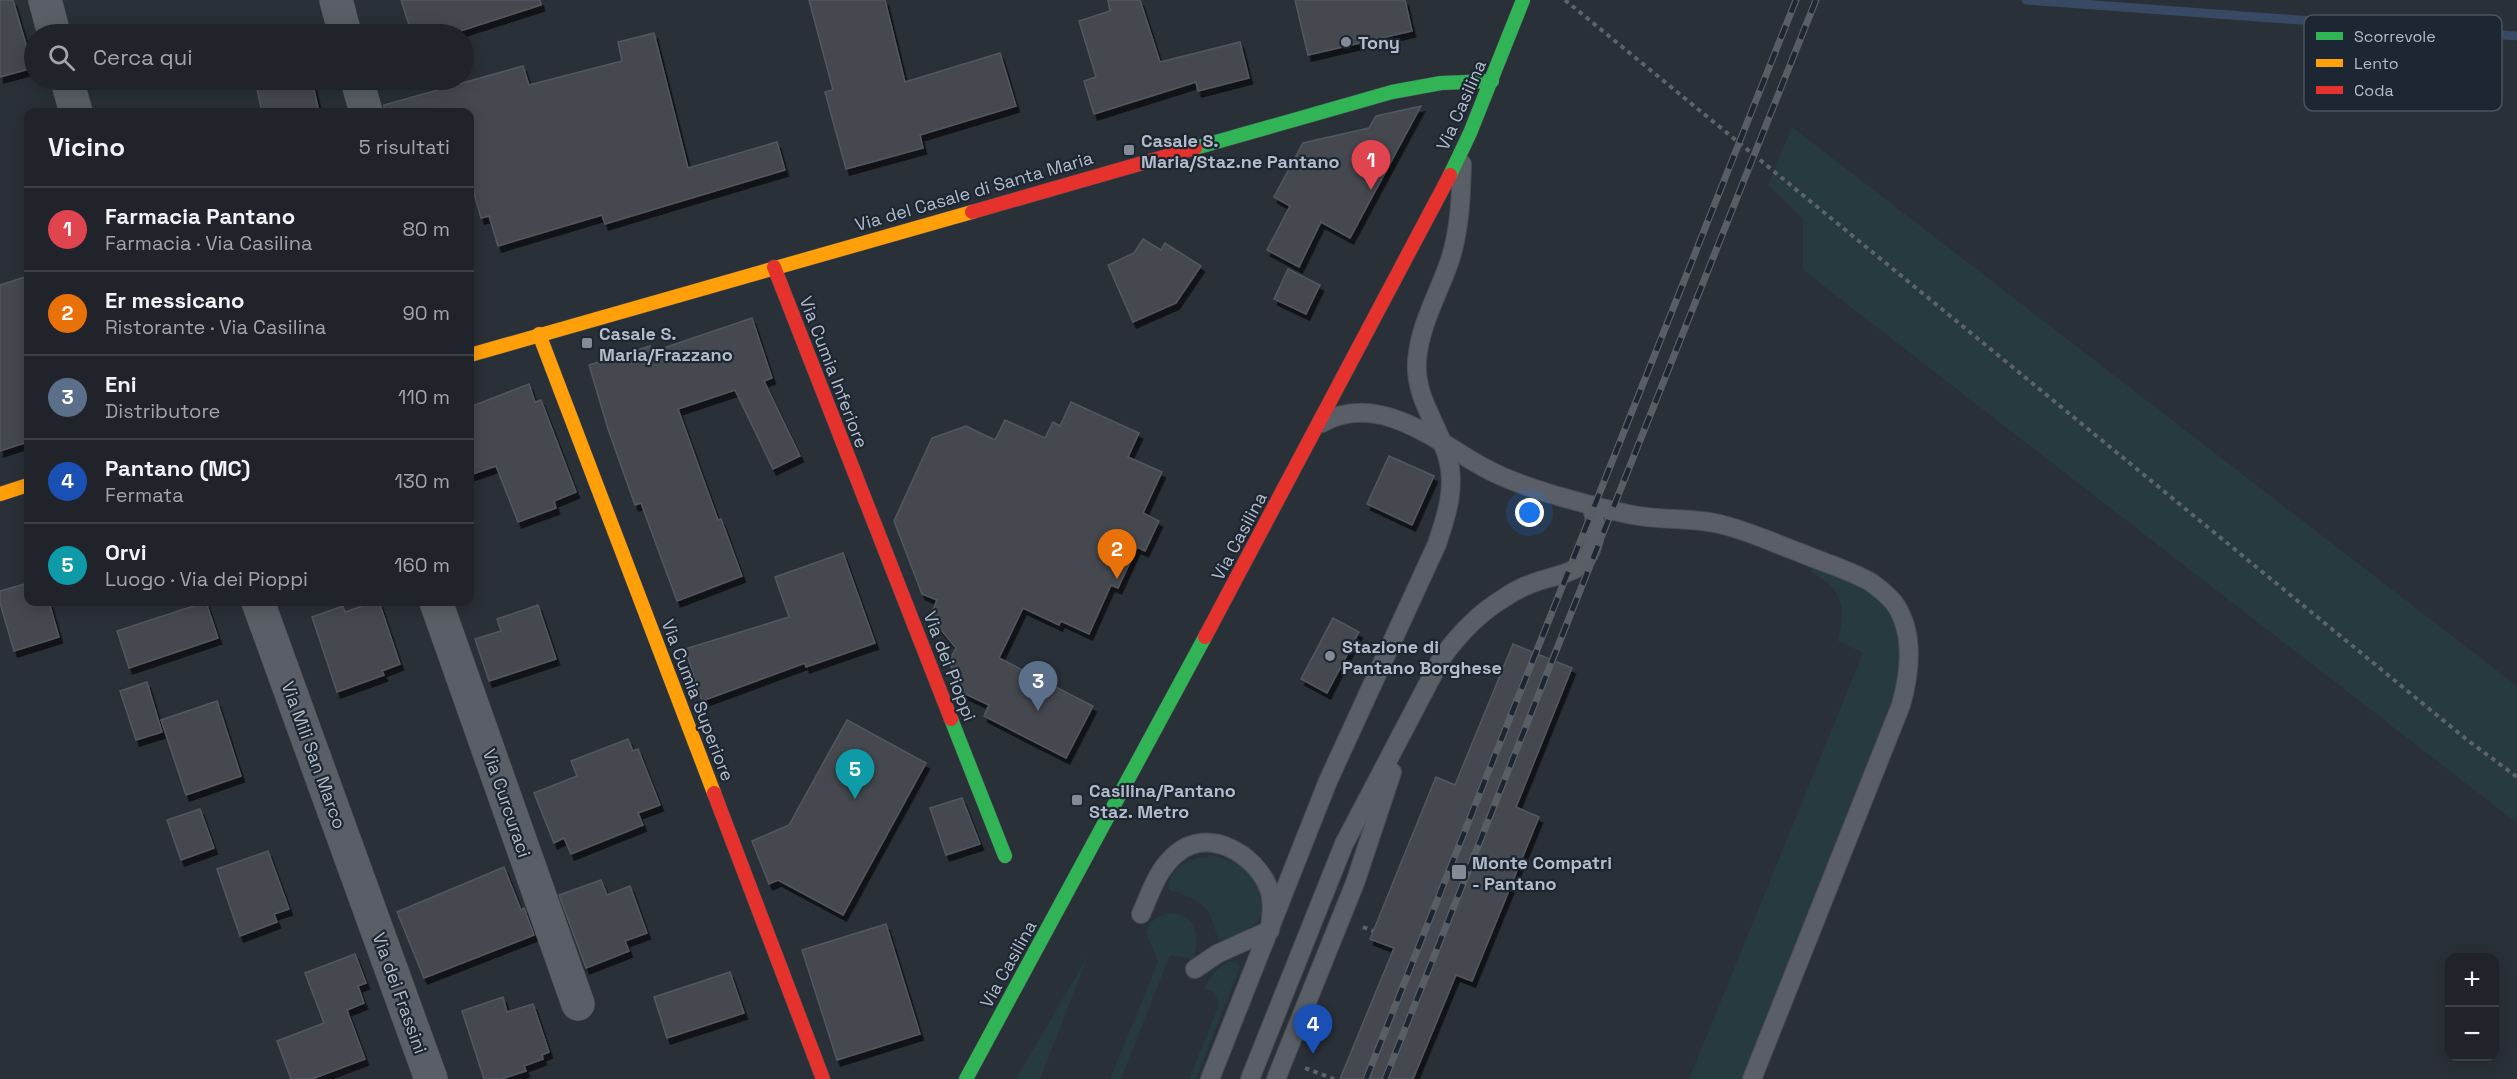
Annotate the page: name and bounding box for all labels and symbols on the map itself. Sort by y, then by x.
legend [2304,15,2502,111]
text: Scorrevole [2354,26,2436,47]
place label: Tony [1358,31,1400,54]
marker: Tony [1339,35,1353,49]
text: Lento [2354,53,2399,74]
street label: Via Casilina [1431,56,1491,154]
text: Coda [2354,80,2394,101]
place label: Casale S. Maria/Staz.ne Pantano [1141,129,1340,173]
pin: 1 [1352,140,1390,190]
marker: Casale S. Maria/Staz.ne Pantano [1122,143,1136,157]
street label: Via del Casale di Santa Maria [852,146,1096,236]
street label: Via Cumia Inferiore [794,293,874,451]
place label: Casale S. Maria/Frazzano [599,322,733,366]
marker: Casale S. Maria/Frazzano [580,336,594,350]
street label: Via Casilina [1206,488,1272,584]
your location [1515,498,1544,527]
pin: 2 [1098,530,1136,579]
street label: Via dei Pioppi [919,608,981,724]
street label: Via Cumia Superiore [656,616,740,784]
place label: Stazione di Pantano Borghese [1342,635,1502,679]
marker: Stazione di Pantano Borghese [1323,649,1337,663]
pin: 3 [1018,662,1058,711]
street label: Via Mili San Marco [277,678,351,832]
street label: Via Curcuraci [478,746,536,860]
pin: 5 [836,750,874,799]
place label: Casilina/Pantano Staz. Metro [1089,779,1236,823]
marker: Casilina/Pantano Staz. Metro [1070,793,1084,807]
place label: Monte Compatri - Pantano [1472,851,1612,895]
marker: Monte Compatri - Pantano [1450,863,1468,881]
street label: Via Casilina [975,916,1041,1012]
street label: Via dei Frassini [367,929,433,1057]
pin: 4 [1294,1004,1332,1054]

